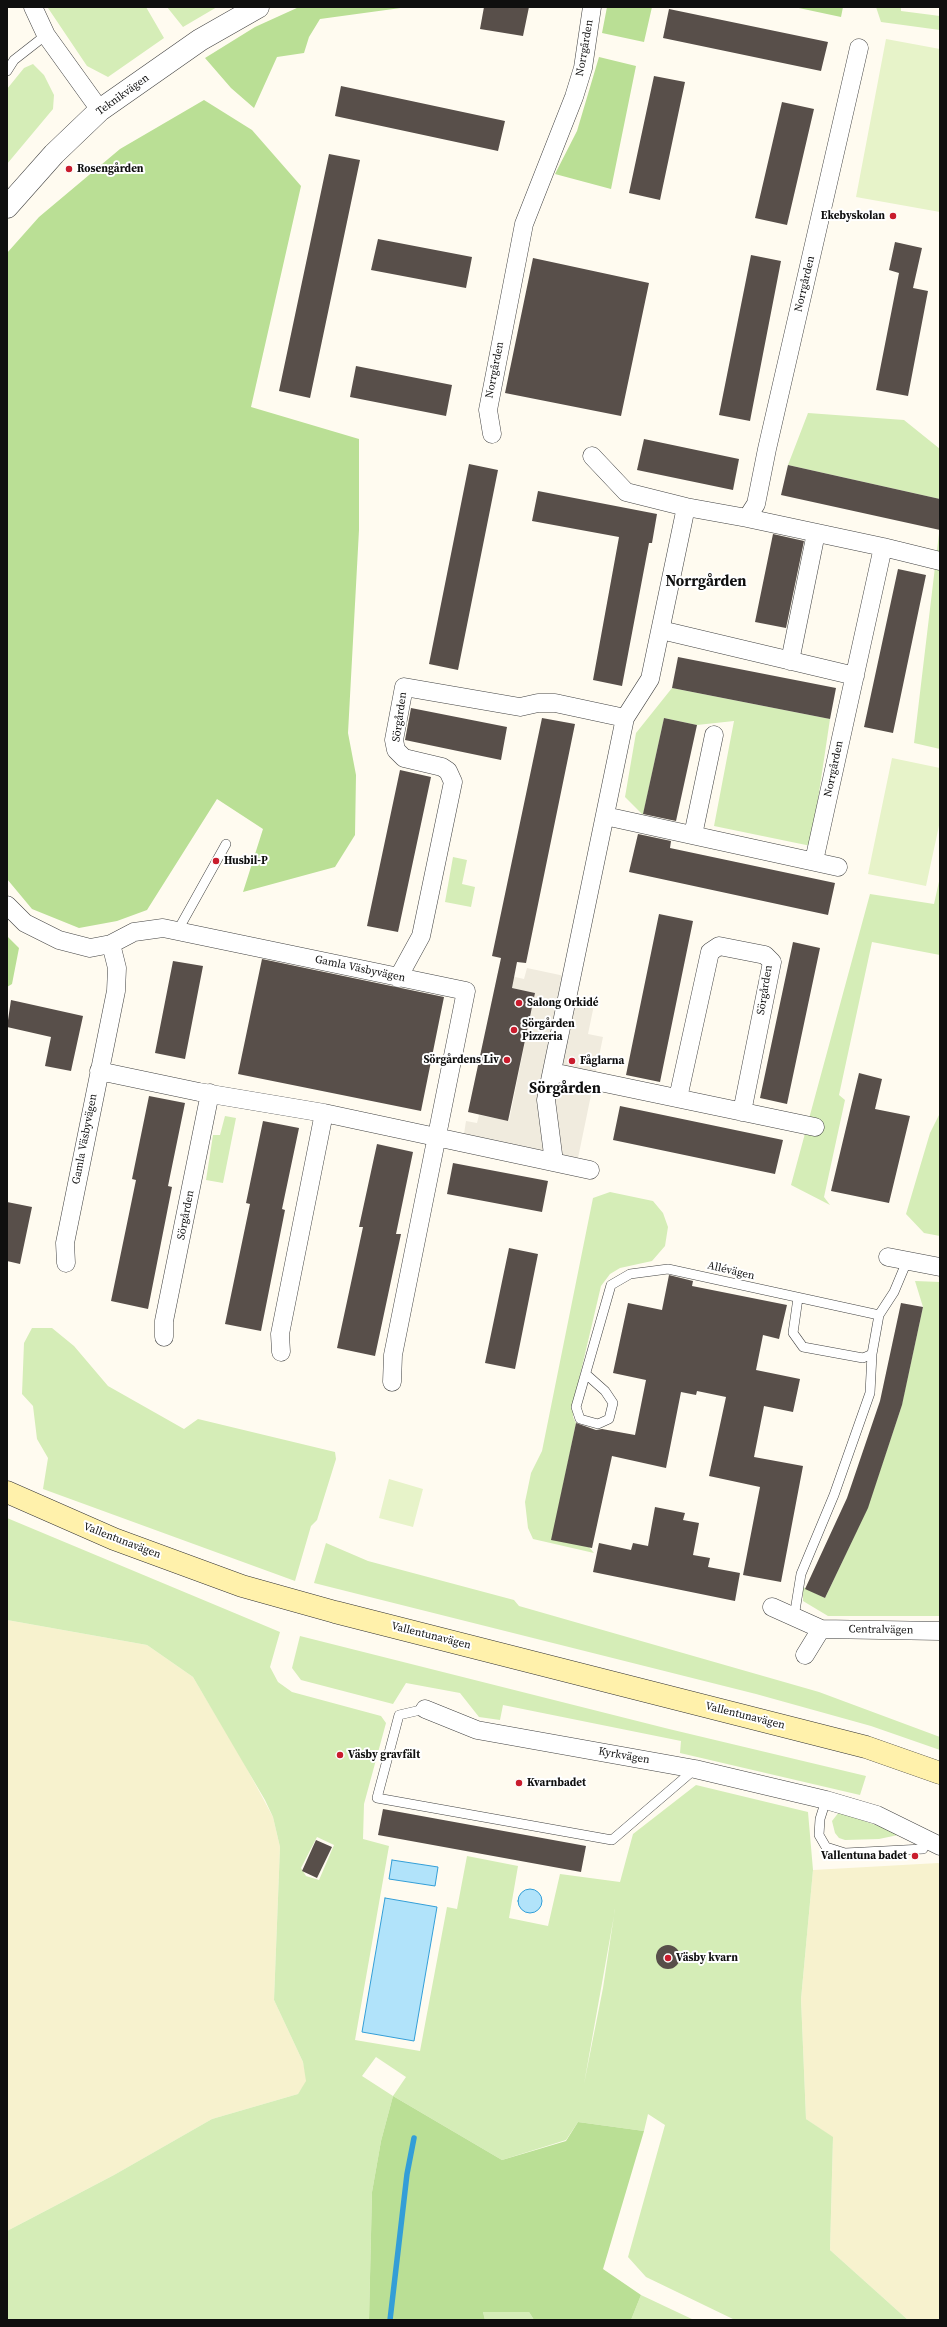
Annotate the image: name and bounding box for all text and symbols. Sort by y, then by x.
street label: Norrgården [574,19,596,77]
street label: Teknikvägen [94,71,152,119]
place label: Rosengården [77,162,144,176]
marker: Rosengården [64,164,74,174]
place label: Ekebyskolan [821,209,885,223]
marker: Ekebyskolan [888,211,898,221]
street label: Norrgården [792,255,818,313]
street label: Norrgården [483,341,507,399]
district label: Norrgården [665,573,747,591]
street label: Sörgården [390,691,410,743]
street label: Norrgården [822,740,846,798]
place label: Husbil-P [224,854,268,868]
marker: Husbil-P [211,856,221,866]
street label: Gamla Väsbyvägen [314,953,406,985]
street label: Sörgården [755,964,775,1016]
place label: Salong Orkidé [527,996,599,1010]
marker: Salong Orkidé [514,998,524,1008]
place label: Sörgården Pizzeria [522,1017,575,1043]
marker: Sörgården Pizzeria [509,1025,519,1035]
place label: Sörgårdens Liv [423,1053,499,1067]
place label: Fåglarna [580,1054,624,1068]
marker: Sörgårdens Liv [502,1055,512,1065]
marker: Fåglarna [567,1056,577,1066]
district label: Sörgården [529,1080,601,1098]
street label: Gamla Väsbyvägen [70,1093,100,1185]
street label: Sörgården [175,1189,197,1241]
street label: Allévägen [706,1259,756,1283]
street label: Vallentunavägen [82,1520,162,1562]
street label: Vallentunavägen [390,1620,472,1652]
street label: Centralvägen [849,1623,913,1637]
street label: Vallentunavägen [704,1700,786,1732]
street label: Kyrkvägen [597,1745,651,1767]
place label: Väsby gravfält [348,1748,420,1762]
marker: Väsby gravfält [335,1750,345,1760]
place label: Kvarnbadet [527,1776,586,1790]
marker: Kvarnbadet [514,1778,524,1788]
place label: Vallentuna badet [821,1849,907,1863]
marker: Vallentuna badet [910,1851,920,1861]
place label: Väsby kvarn [676,1951,738,1965]
marker: Väsby kvarn [663,1953,673,1963]

